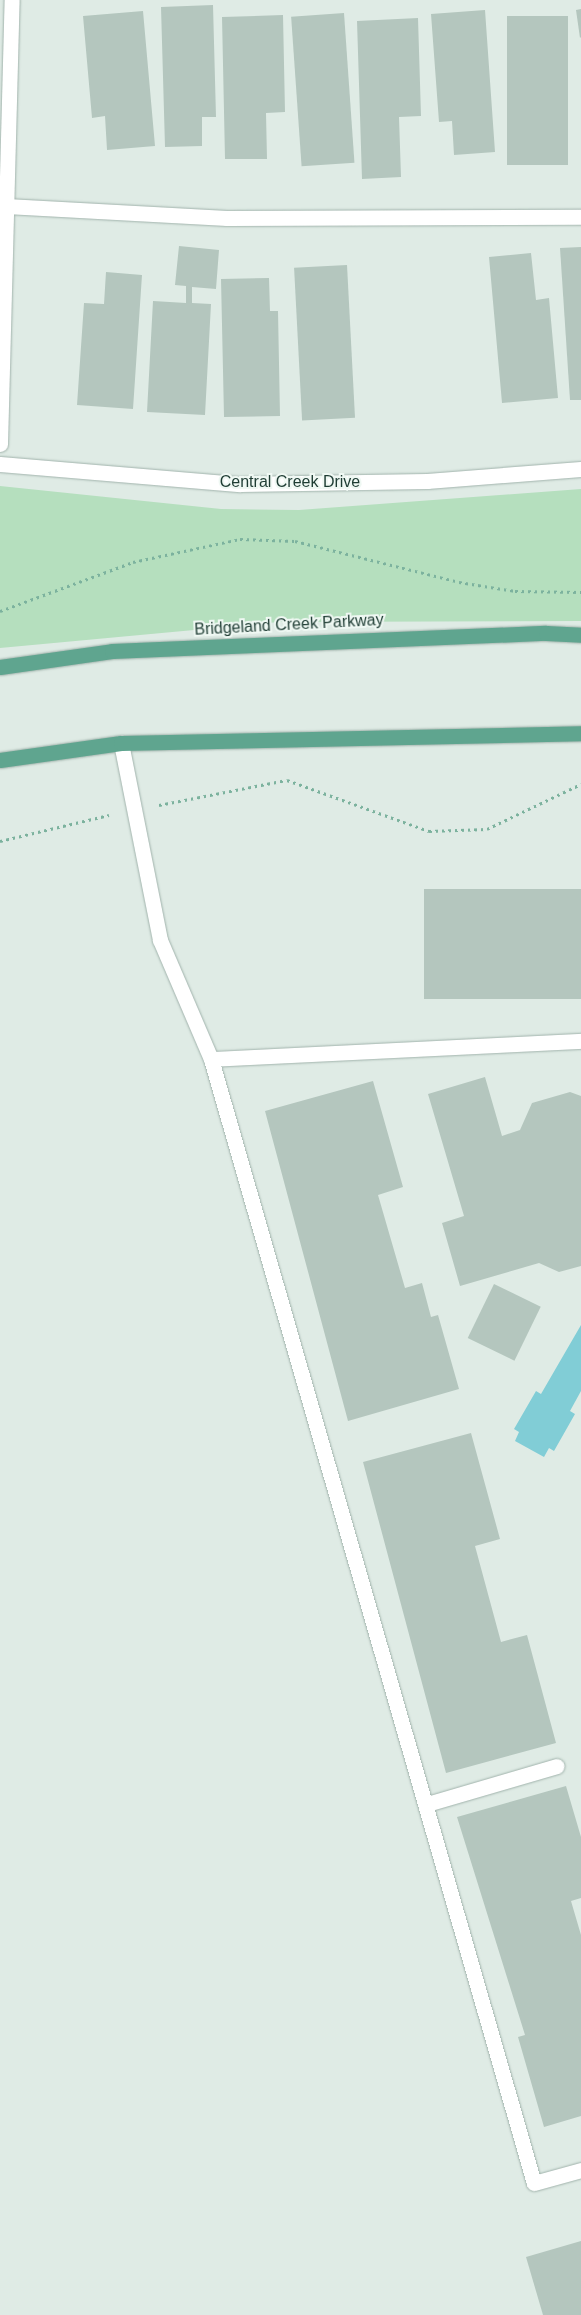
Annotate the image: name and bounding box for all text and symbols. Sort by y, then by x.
street label: Central Creek Drive [220,472,360,492]
street label: Bridgeland Creek Parkway [194,610,384,640]

